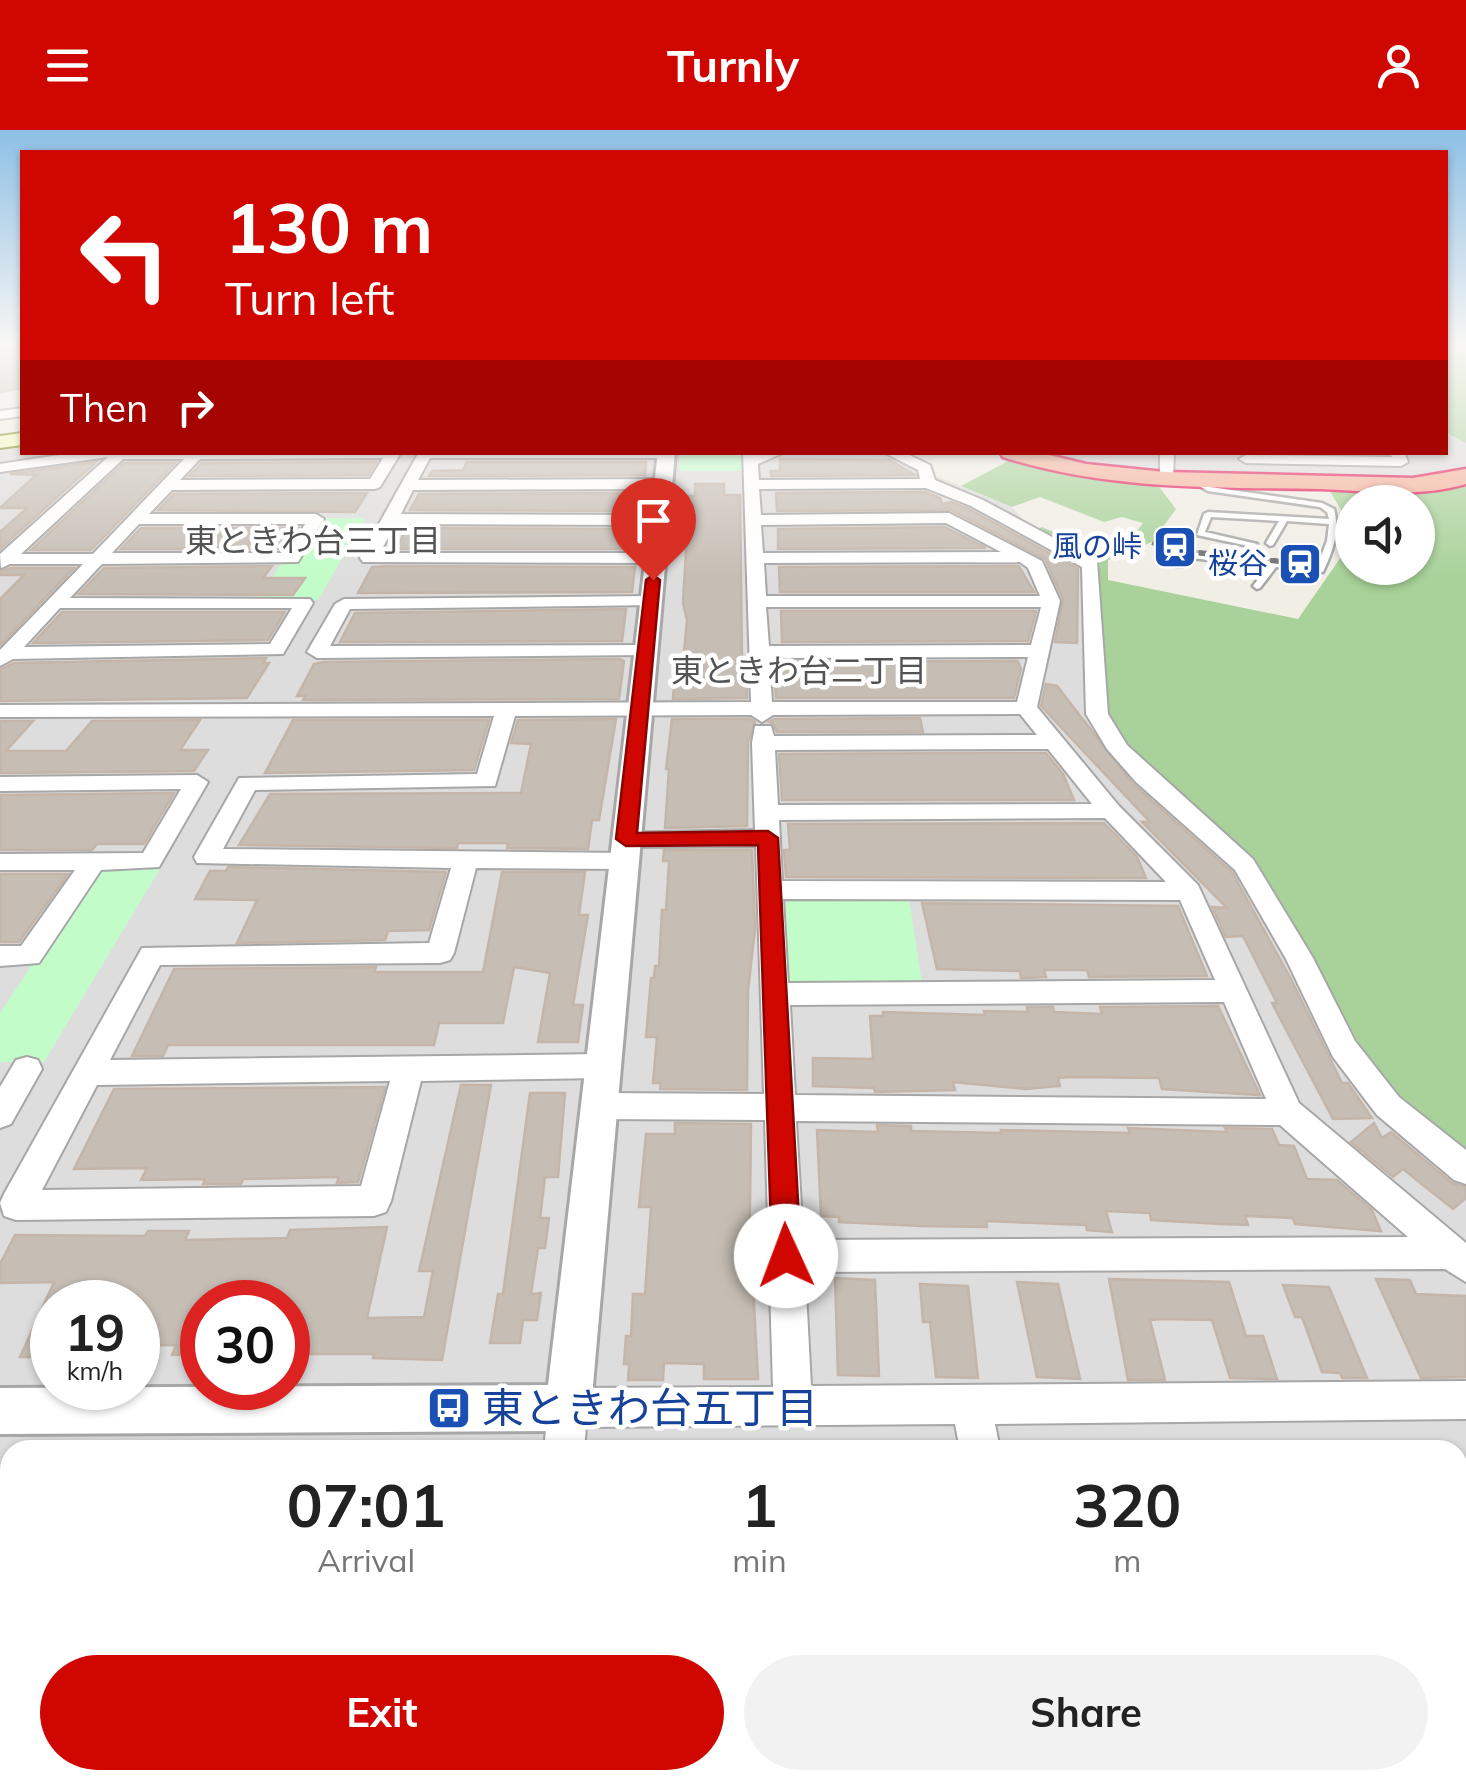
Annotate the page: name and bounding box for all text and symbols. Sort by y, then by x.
text: Turnly [667,37,799,93]
icon: menu [40,38,95,93]
icon: person [1371,38,1426,93]
text: 130 m [225,183,433,271]
icon: left [60,190,190,320]
text: Turn left [225,270,394,326]
icon: right [168,380,223,435]
text: Then [60,384,148,432]
pin [611,478,696,581]
map controls [1335,485,1435,585]
button: sound [1335,485,1435,585]
icon: arrive [626,493,681,548]
district label: 東ときわ台三丁目 [185,520,441,560]
station icon: 風の峠 [1152,524,1198,570]
place label: 風の峠 [1052,527,1142,565]
station icon: 桜谷 [1277,541,1323,587]
place label: 桜谷 [1208,544,1268,582]
district label: 東ときわ台二丁目 [671,650,927,690]
position arrow [734,1204,838,1308]
speed limit sign: 30 [180,1280,310,1410]
text: 19 [65,1301,125,1364]
text: km/h [67,1355,123,1386]
place label: 東ときわ台五丁目 [482,1381,818,1434]
bus stop icon: 東ときわ台五丁目 [426,1385,472,1431]
text: 07:01 [287,1467,446,1542]
text: 1 [741,1467,777,1542]
text: 320 [1073,1467,1181,1542]
text: Arrival [317,1540,415,1580]
text: min [732,1540,787,1580]
text: m [1113,1540,1141,1580]
button: Exit [40,1655,724,1770]
button: Share [744,1655,1428,1770]

